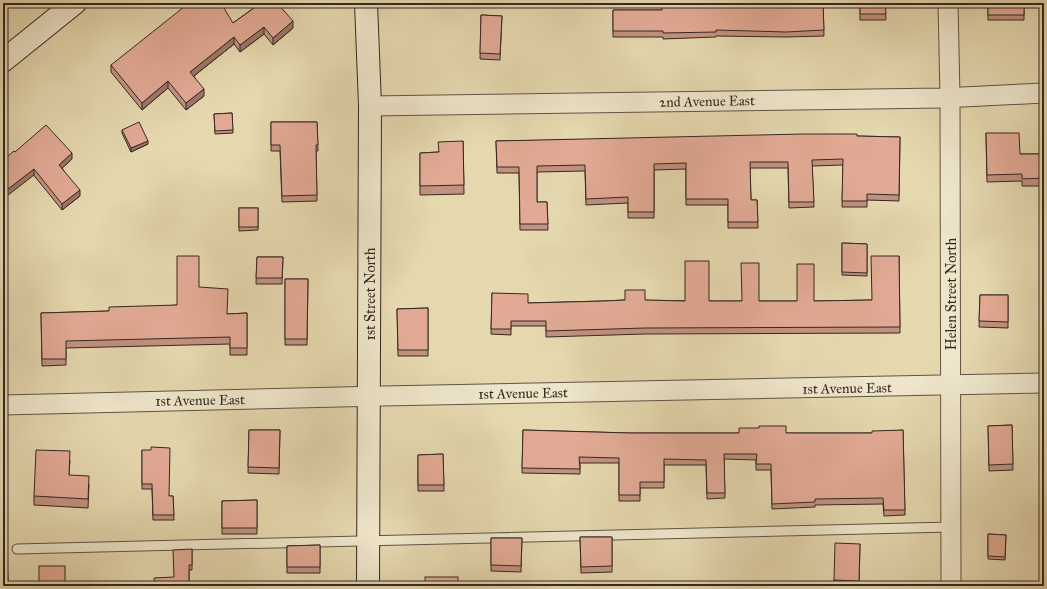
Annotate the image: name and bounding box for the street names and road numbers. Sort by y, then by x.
street label: 2nd Avenue East [659,92,755,111]
street label: Helen Street North [943,238,960,350]
street label: 1st Street North [362,247,379,341]
street label: 1st Avenue East [802,379,892,398]
street label: 1st Avenue East [478,384,568,403]
street label: 1st Avenue East [155,391,245,410]

